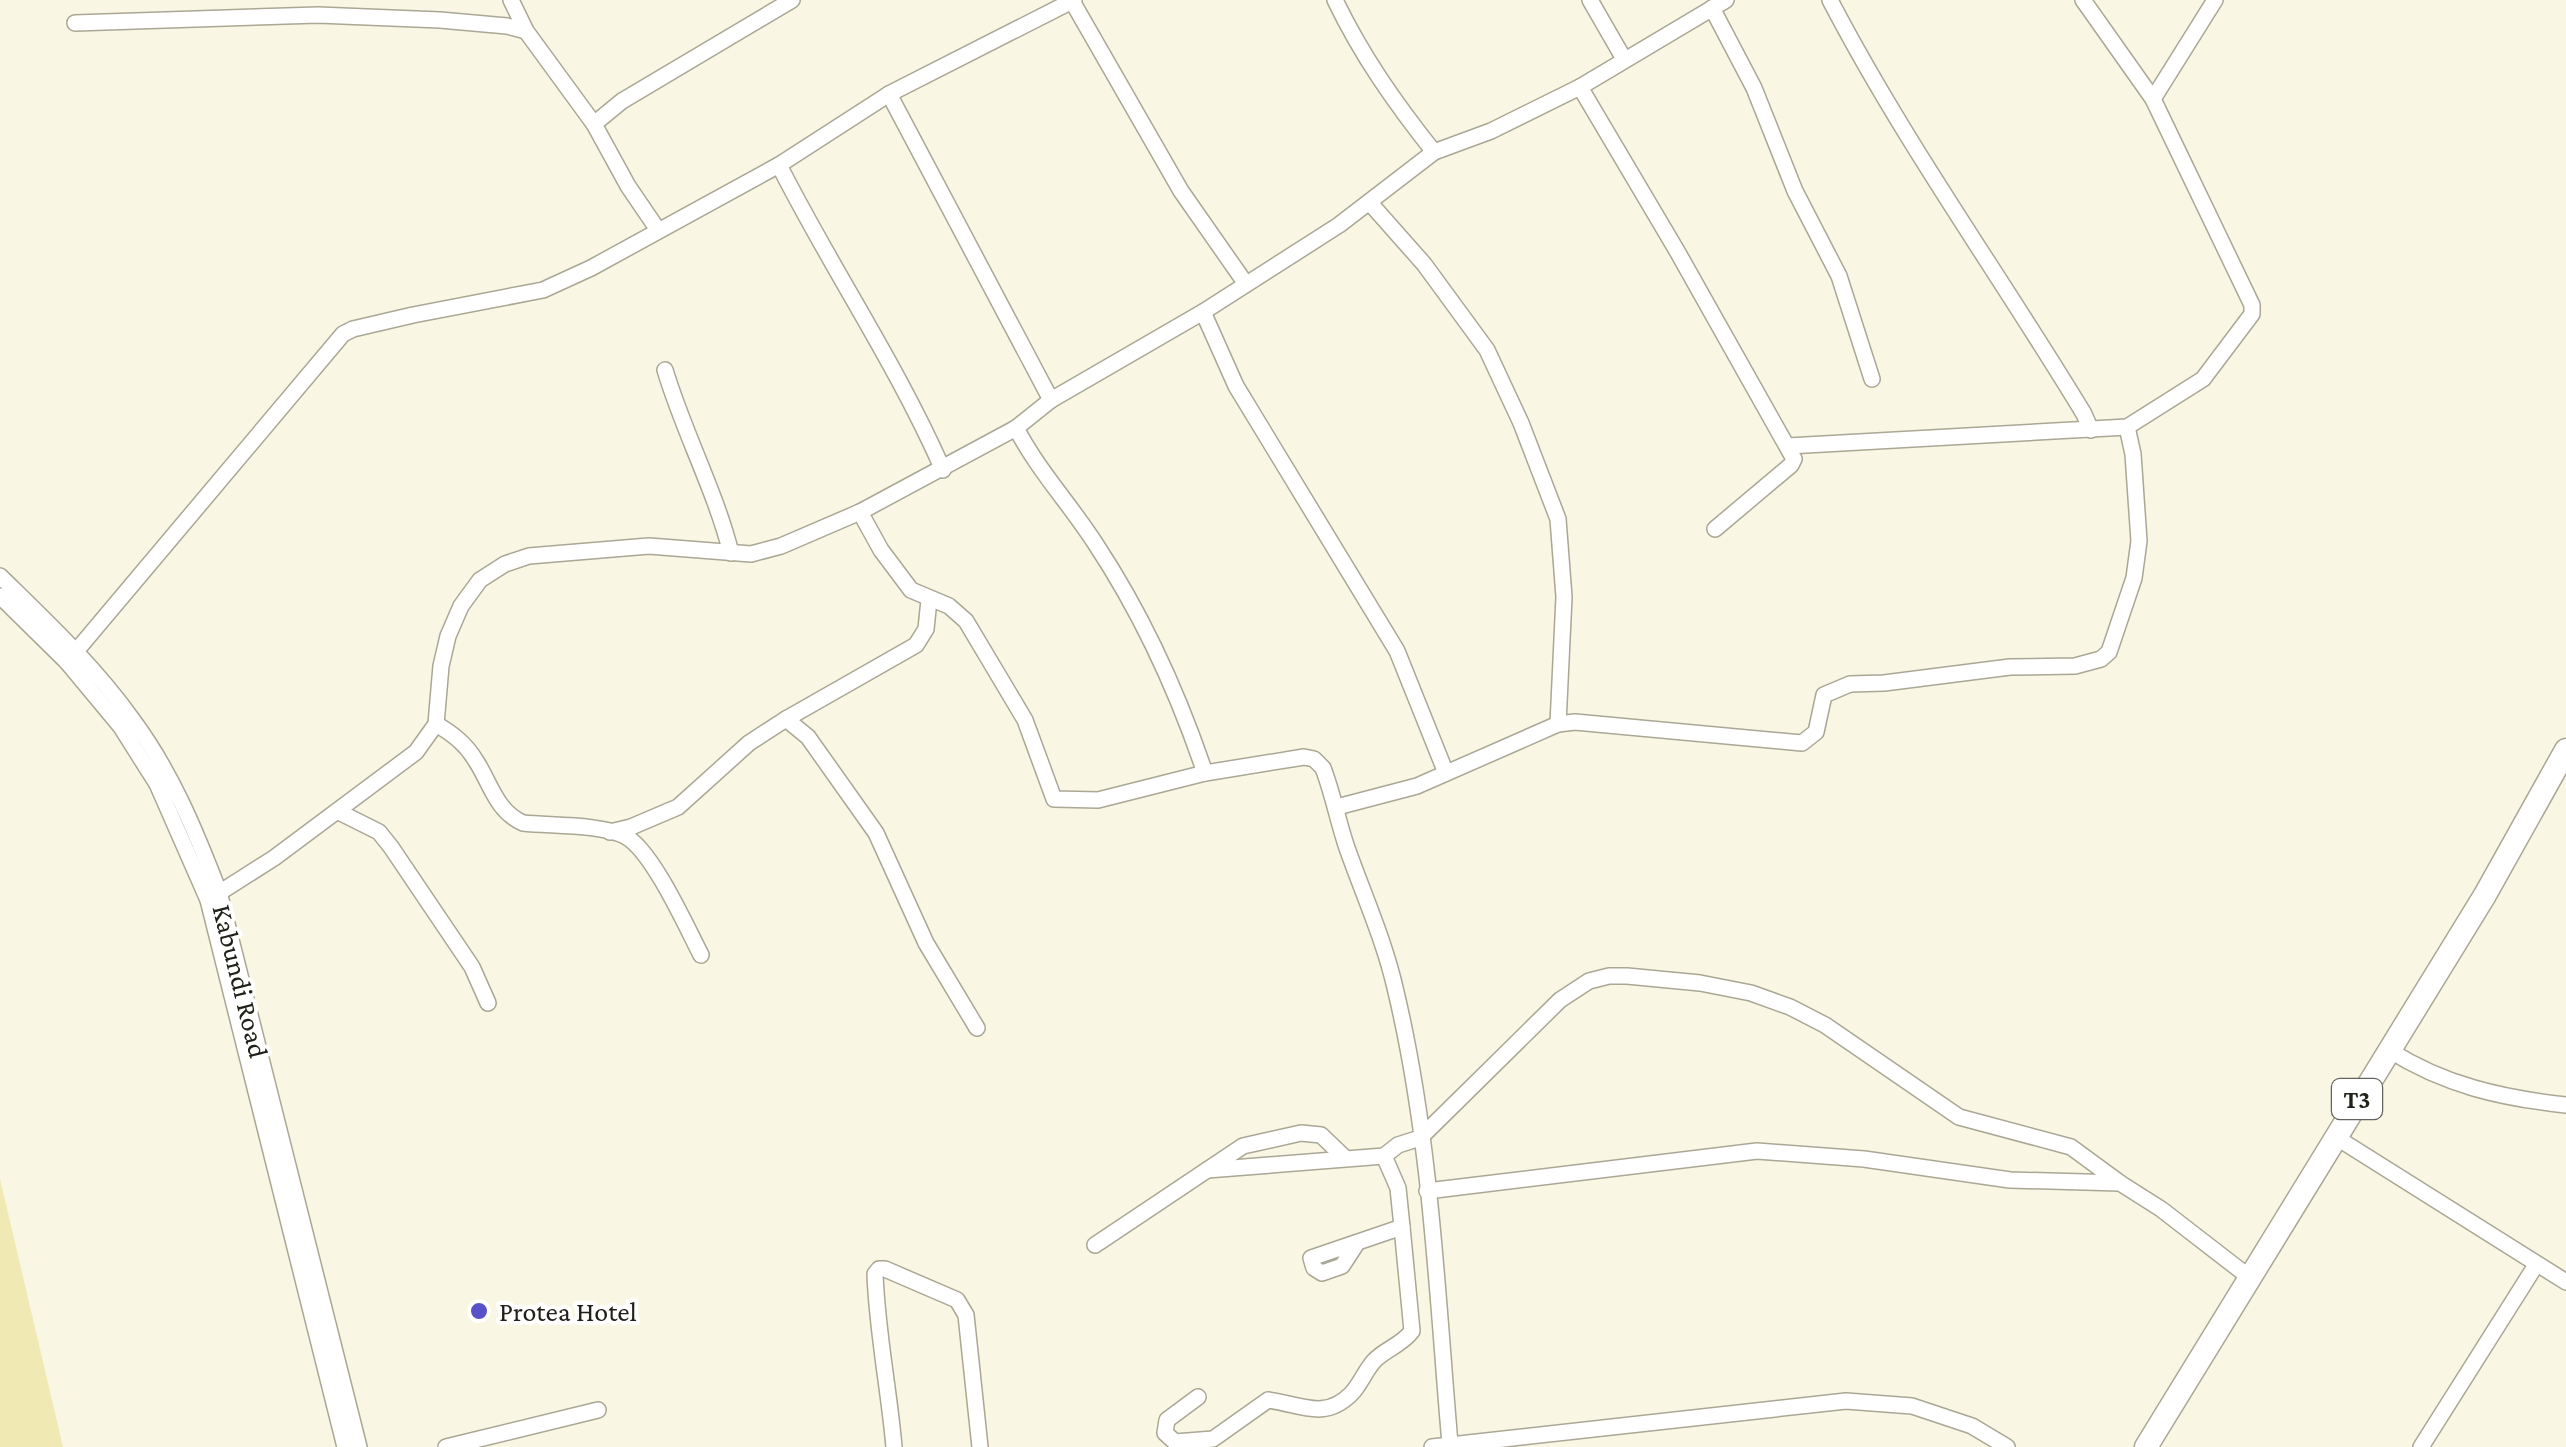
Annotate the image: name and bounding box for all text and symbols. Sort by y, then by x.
street label: Kabundi Road [206,901,275,1061]
road number: T3 [2332,1079,2382,1119]
place label: Protea Hotel [499,1296,637,1327]
marker: Protea Hotel [468,1300,490,1322]

